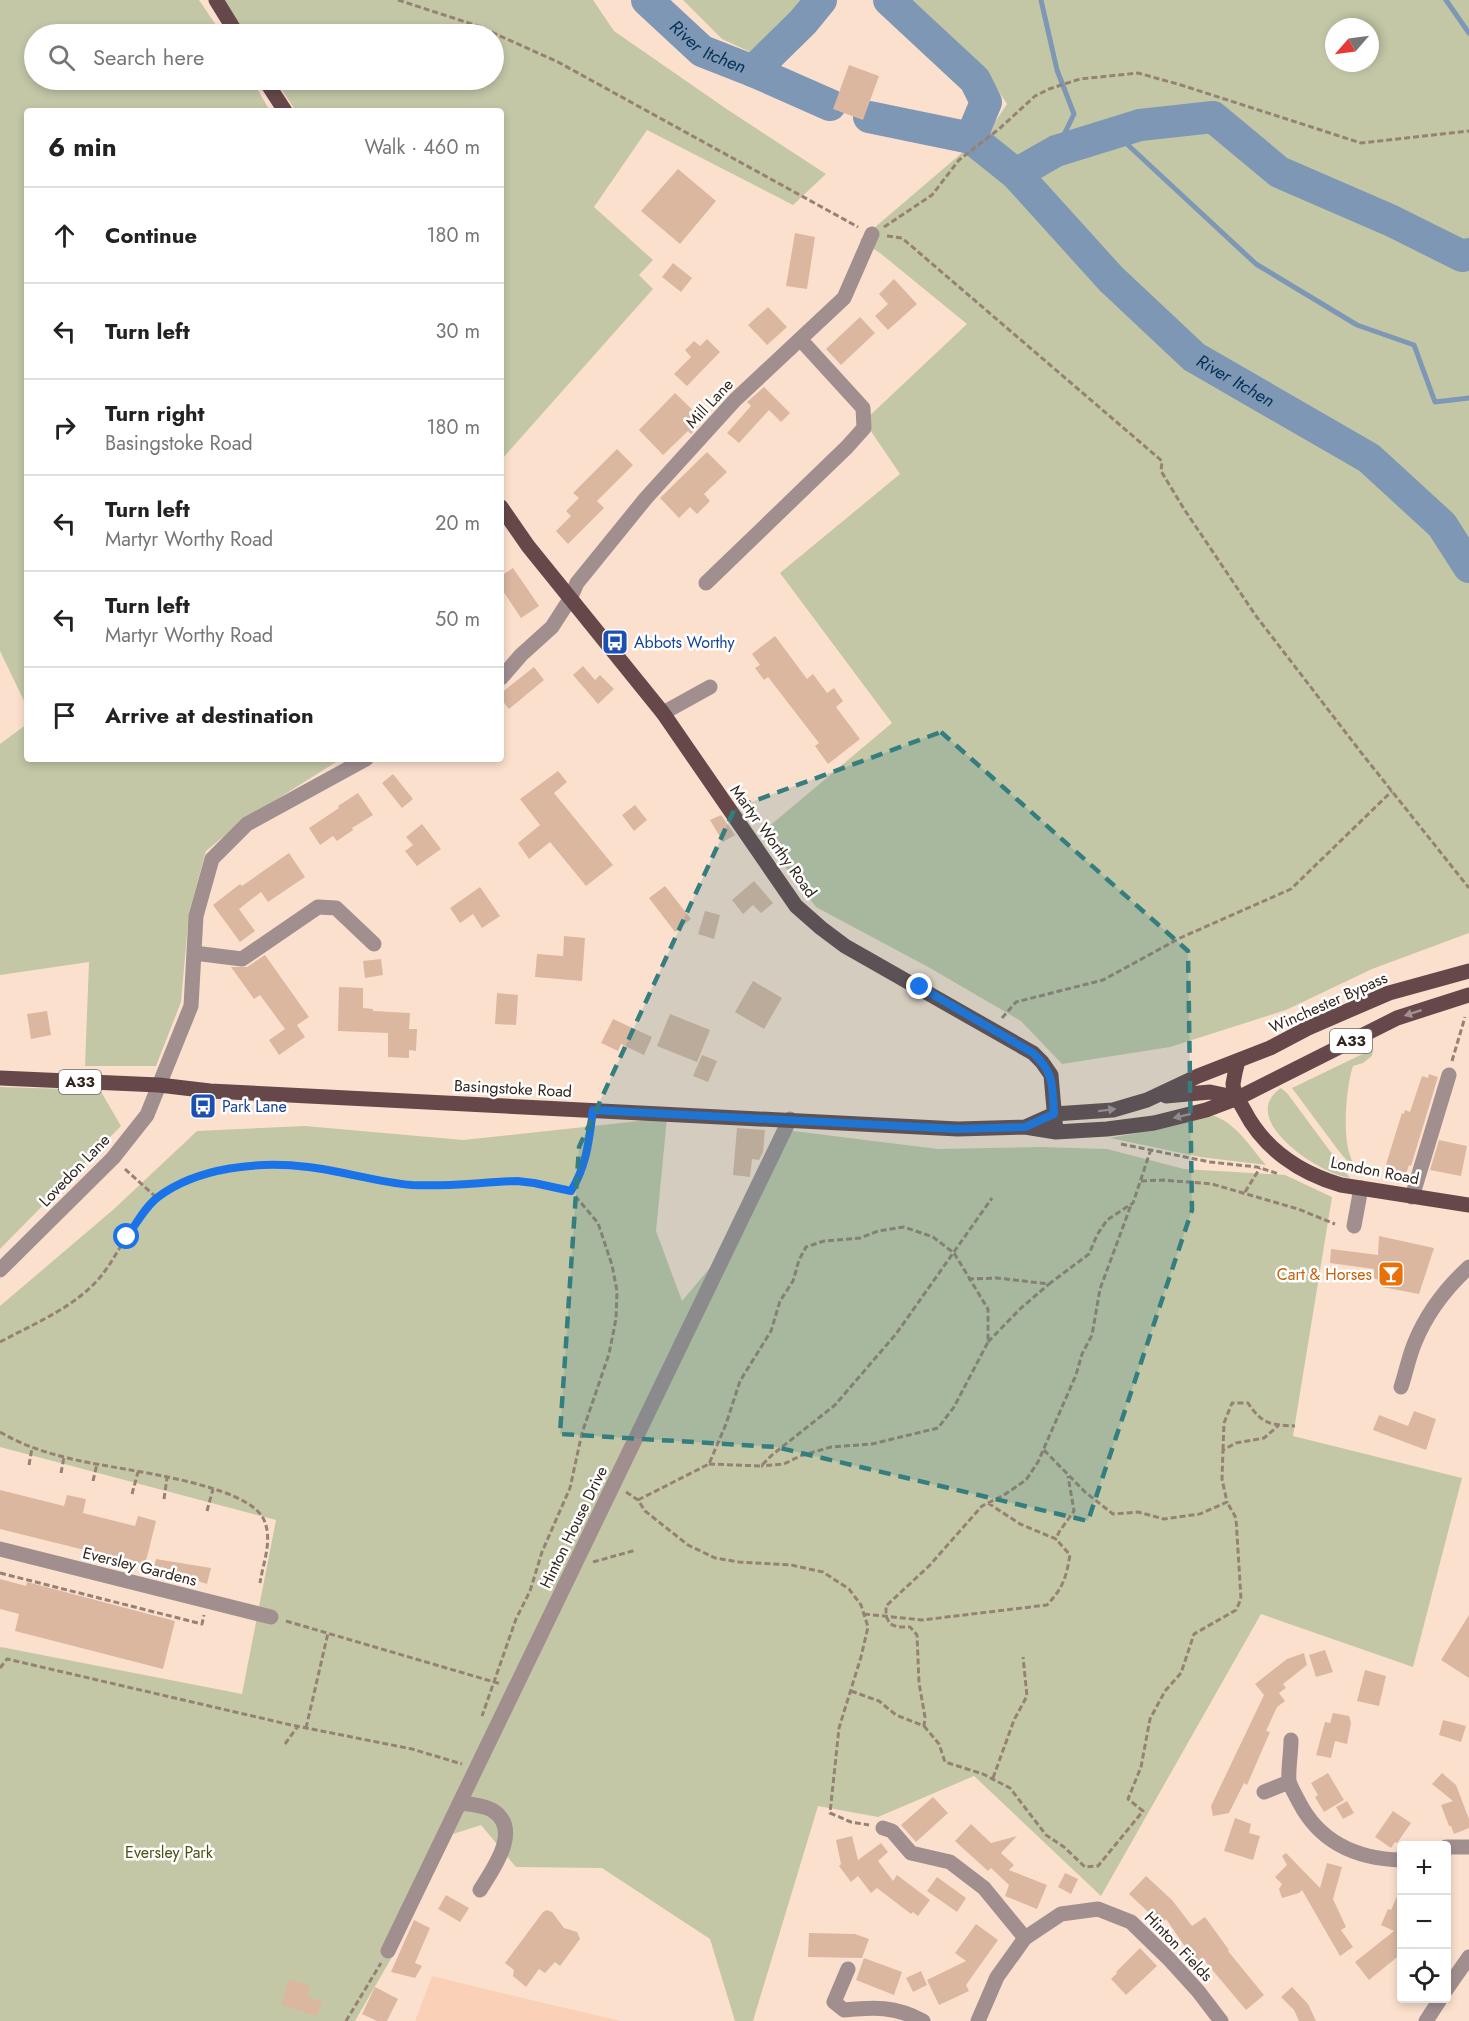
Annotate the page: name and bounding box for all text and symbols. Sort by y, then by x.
water label: River Itchen [664,14,750,80]
north arrow [1325,18,1379,72]
search box [24,24,504,90]
icon: search [45,41,78,74]
text: Search here [93,41,204,73]
text: 6 min [48,128,117,166]
text: Walk · 460 m [364,133,480,162]
icon: ahead [48,219,81,252]
text: Continue [105,219,197,251]
text: 180 m [426,221,480,250]
icon: left [48,315,81,348]
text: Turn left [105,315,190,347]
text: 30 m [435,317,480,346]
water label: River Itchen [1192,348,1279,414]
street label: Mill Lane [680,373,739,433]
text: Turn right [105,397,205,429]
icon: right [48,411,81,444]
text: 180 m [426,413,480,442]
text: Basingstoke Road [105,429,253,458]
text: Turn left [105,493,190,525]
icon: left [48,507,81,540]
text: 20 m [435,509,480,538]
text: Martyr Worthy Road [105,525,273,554]
text: Turn left [105,589,190,621]
icon: left [48,603,81,636]
text: 50 m [435,605,480,634]
text: Martyr Worthy Road [105,621,273,650]
bus stop icon: Abbots Worthy [600,627,630,657]
place label: Abbots Worthy [634,631,736,654]
icon: arrive [48,699,81,732]
text: Arrive at destination [105,699,314,731]
street label: Martyr Worthy Road [725,780,822,903]
street label: Winchester Bypass [1265,966,1391,1039]
route end [906,973,932,999]
one-way arrow [1404,1008,1422,1018]
road number: A33 [1330,1029,1372,1053]
road number: A33 [59,1070,101,1094]
street label: Basingstoke Road [453,1074,573,1103]
bus stop icon: Park Lane [188,1091,218,1121]
place label: Park Lane [222,1095,287,1118]
one-way arrow [1097,1105,1116,1115]
one-way arrow [1173,1112,1191,1122]
street label: Lovedon Lane [34,1129,115,1212]
street label: London Road [1329,1151,1421,1190]
route start [113,1223,139,1249]
bar icon: Cart & Horses [1376,1259,1406,1289]
place label: Cart & Horses [1277,1263,1372,1286]
street label: Hinton House Drive [534,1462,613,1592]
street label: Eversley Gardens [80,1541,199,1592]
park label: Eversley Park [125,1841,214,1864]
map controls [1397,1841,1451,2003]
button: + [1397,1841,1451,1895]
button: − [1397,1895,1451,1949]
street label: Hinton Fields [1139,1906,1218,1987]
button: locate [1397,1949,1451,2003]

